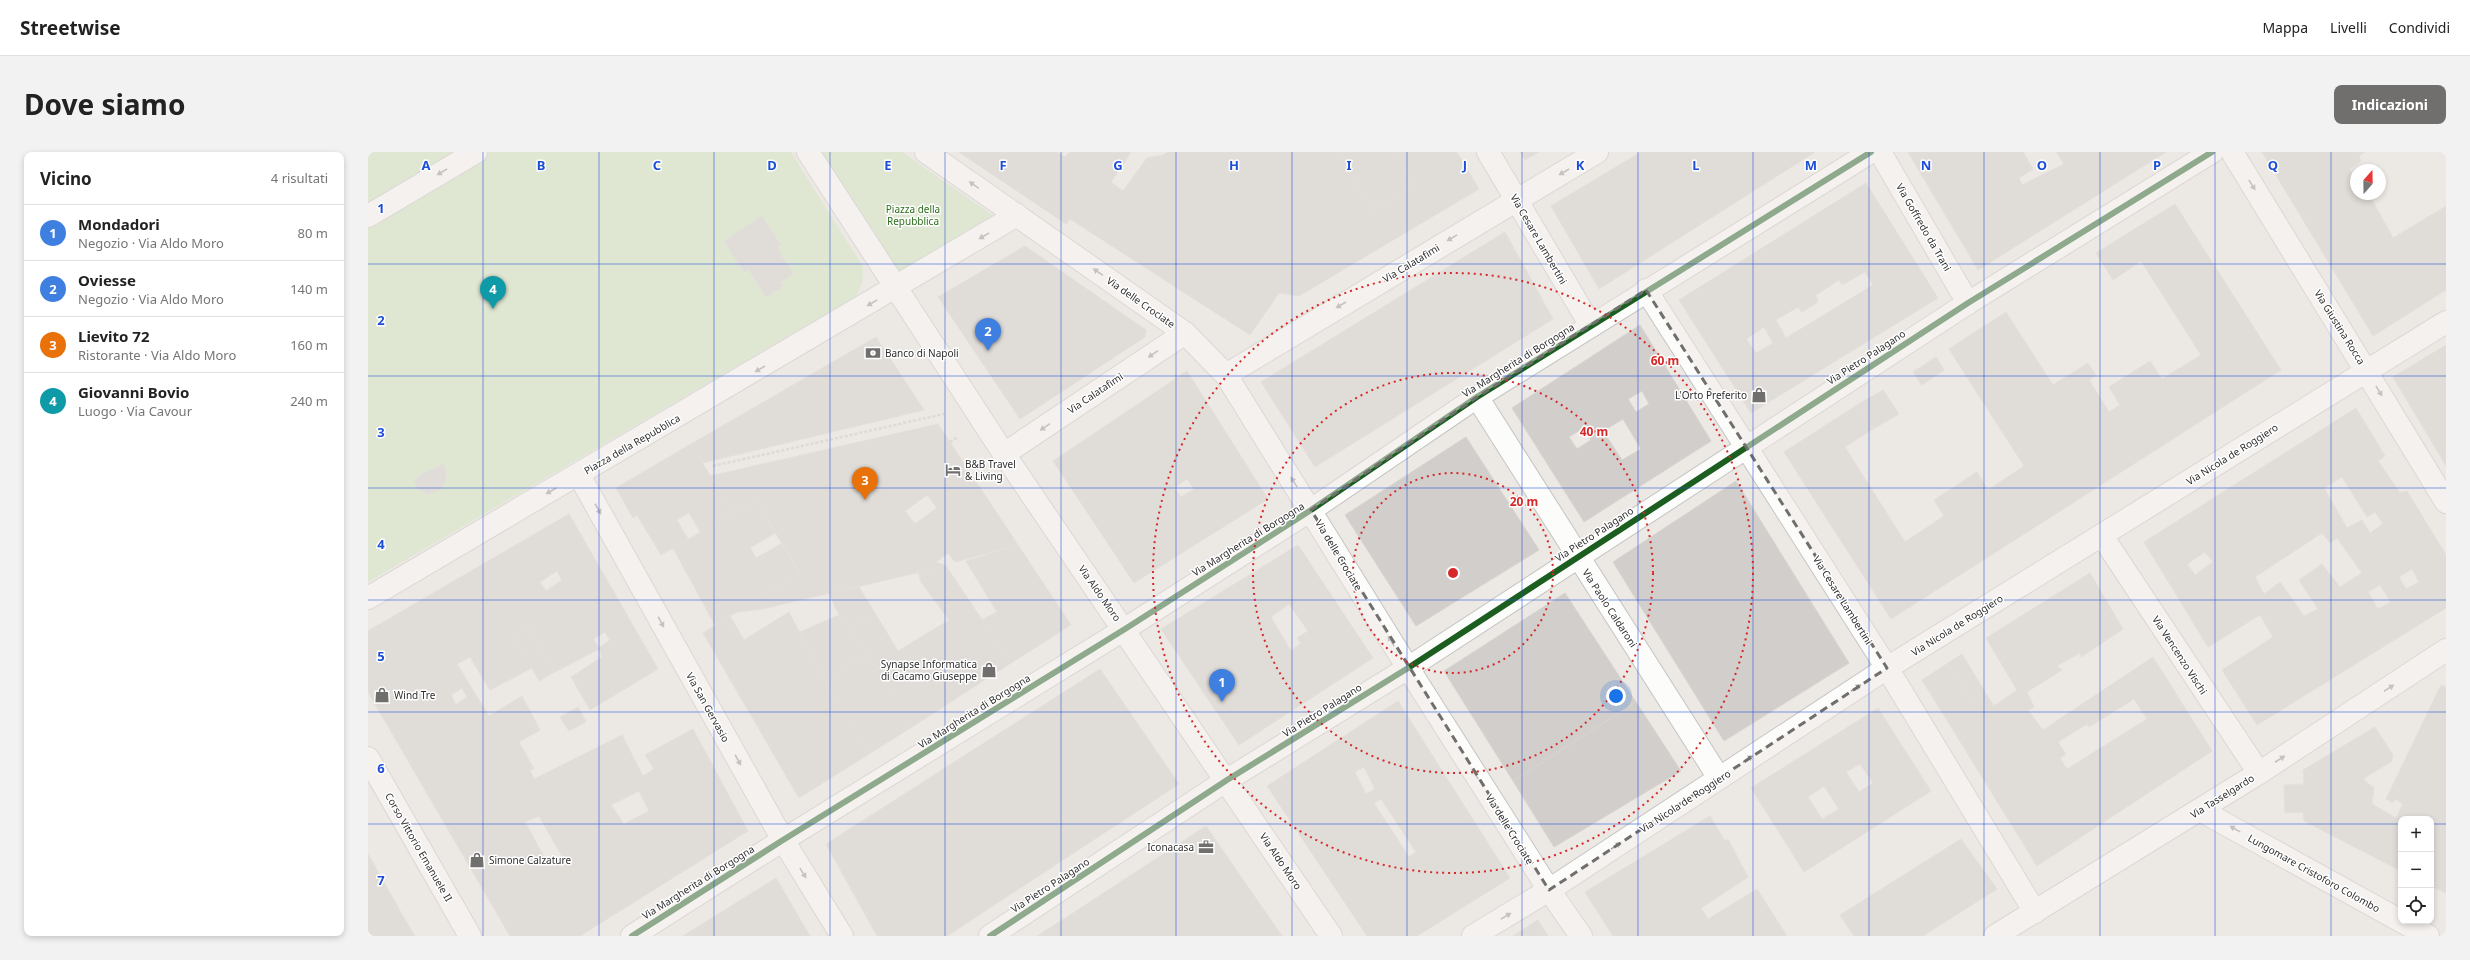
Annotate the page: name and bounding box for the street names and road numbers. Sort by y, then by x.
street label: Via Goffredo da Trani [1893,181,1955,273]
street label: Via Cesare Lambertini [1507,191,1571,287]
street label: Via Calatafimi [1380,240,1442,286]
street label: Via delle Crociate [1104,273,1178,331]
street label: Via Giustina Rocca [2311,287,2369,367]
street label: Via Margherita di Borgogna [1459,320,1577,400]
street label: Via Pietro Palagano [1824,326,1908,388]
street label: Via Calatafimi [1065,369,1125,417]
street label: Piazza della Repubblica [581,411,683,477]
street label: Via Nicola de Roggiero [2183,420,2281,488]
street label: Via Margherita di Borgogna [1189,499,1307,579]
street label: Via Pietro Palagano [1552,503,1636,565]
street label: Via delle Crociate [1312,517,1366,593]
street label: Via Cesare Lambertini [1810,553,1876,647]
street label: Via Aldo Moro [1075,562,1125,624]
street label: Via Paolo Caldaroni [1579,566,1641,650]
street label: Via Nicola de Roggiero [1908,591,2006,659]
street label: Via Vencenzo Vischi [2149,613,2211,697]
street label: Via San Gervasio [683,670,733,744]
street label: Via Margherita di Borgogna [915,671,1033,751]
street label: Via Pietro Palagano [1280,680,1364,740]
street label: Via Nicola de Roggiero [1637,766,1733,836]
street label: Via Tasselgardo [2187,771,2257,821]
street label: Corso Vittorio Emanuele II [382,790,456,904]
street label: Via delle Crociate [1483,791,1537,867]
street label: Via Aldo Moro [1257,830,1305,892]
street label: Lungomare Cristoforo Colombo [2245,831,2383,915]
street label: Via Margherita di Borgogna [639,842,757,922]
street label: Via Pietro Palagano [1008,854,1092,916]

